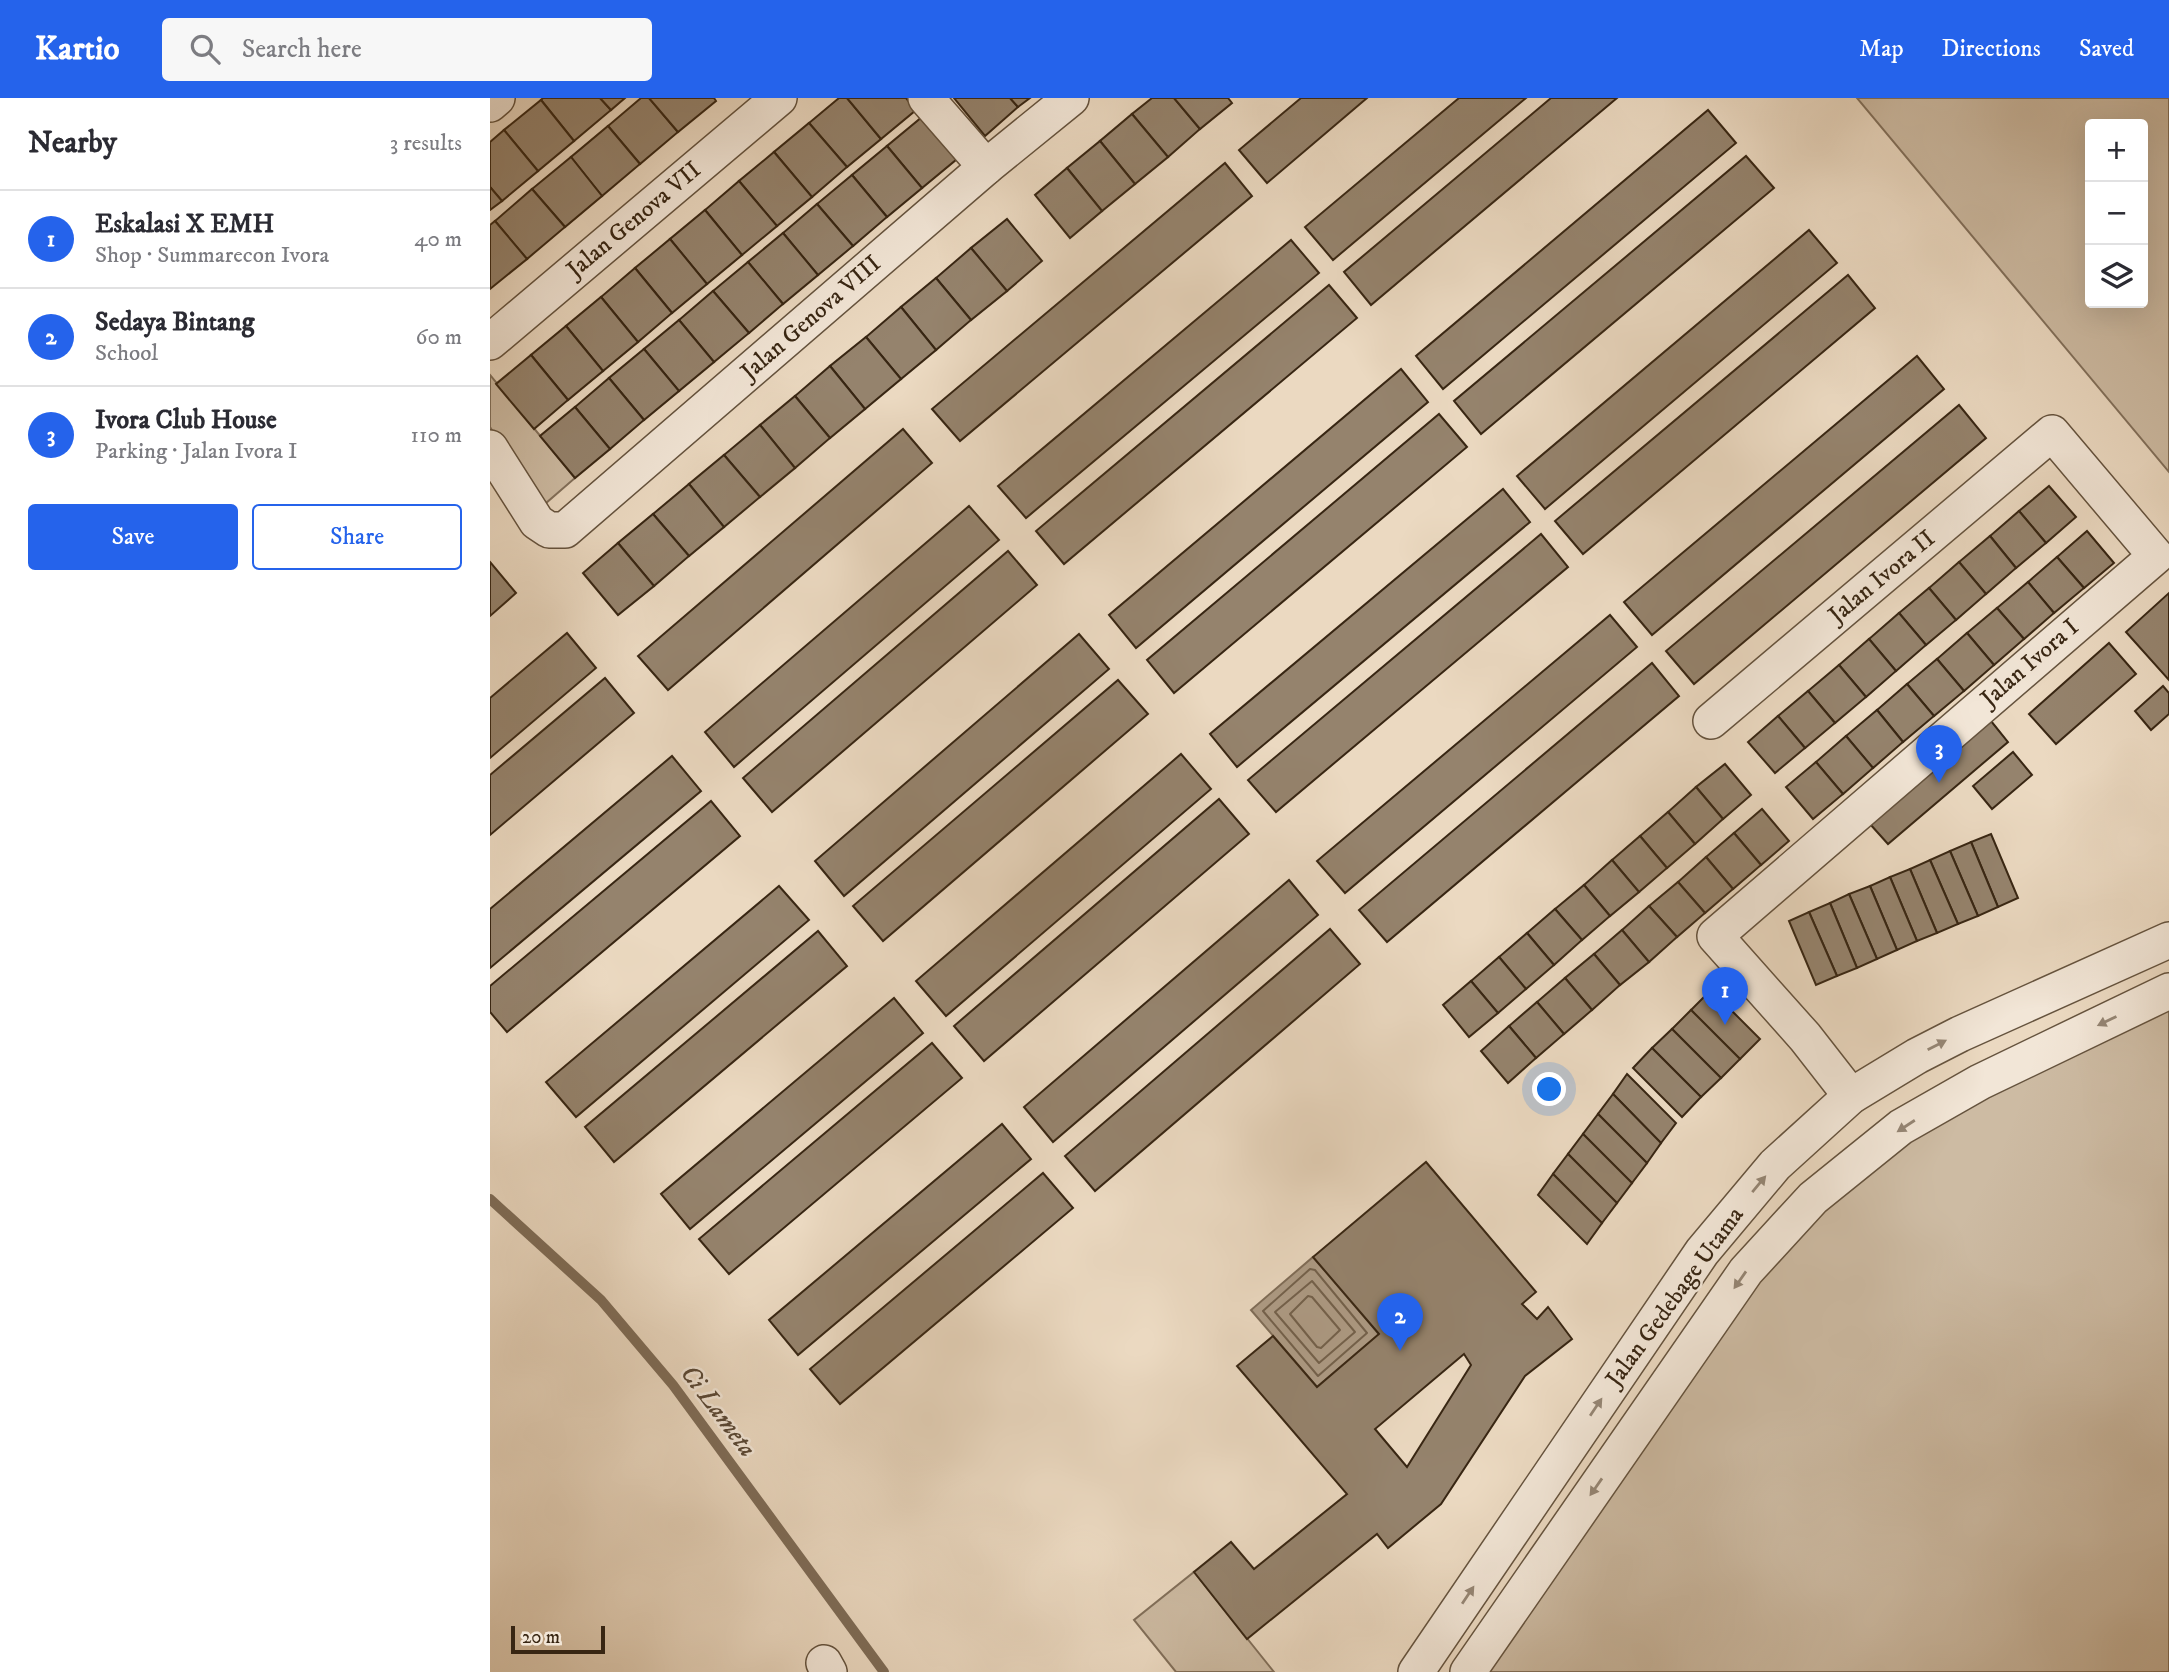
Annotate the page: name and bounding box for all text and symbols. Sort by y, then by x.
search box [162,18,652,81]
text: Kartio [35,29,120,70]
icon: search [186,30,224,68]
text: Search here [242,33,362,66]
text: Map [1859,34,1904,64]
text: Directions [1942,34,2041,64]
text: Saved [2079,34,2134,64]
map controls [2085,119,2148,308]
button: + [2085,119,2148,182]
text: Nearby [28,125,117,162]
text: 3 results [390,129,462,158]
street label: Jalan Genova VII [559,155,707,286]
button: − [2085,182,2148,245]
text: Eskalasi X EMH [95,208,274,241]
text: 1 [47,225,55,254]
text: 40 m [414,225,462,254]
text: Shop · Summarecon Ivora [95,241,329,270]
button: layers [2085,245,2148,308]
street label: Jalan Genova VIII [733,249,887,388]
text: Sedaya Bintang [95,306,254,339]
text: 2 [45,323,57,352]
text: 60 m [415,323,462,352]
text: School [95,339,158,368]
text: Ivora Club House [95,404,277,437]
text: 3 [47,421,55,450]
text: 110 m [411,421,462,450]
text: Parking · Jalan Ivora I [95,437,298,466]
button: Save [28,504,238,570]
button: Share [252,504,462,570]
street label: Jalan Ivora II [1821,524,1941,632]
street label: Jalan Ivora I [1973,612,2085,715]
pin: 3 [1916,725,1962,783]
pin: 1 [1702,967,1748,1025]
one-way arrow [2097,1016,2118,1027]
one-way arrow [1927,1040,1947,1051]
your location [1532,1072,1566,1106]
one-way arrow [1896,1119,1915,1132]
one-way arrow [1751,1176,1766,1193]
street label: Jalan Gedebage Utama [1598,1200,1751,1395]
one-way arrow [1733,1271,1747,1289]
pin: 2 [1377,1293,1423,1351]
water label: Ci Lameta [673,1358,763,1464]
one-way arrow [1589,1397,1602,1417]
one-way arrow [1589,1478,1603,1496]
one-way arrow [1461,1586,1475,1604]
scale bar [511,1623,606,1655]
text: 20 m [522,1626,560,1649]

